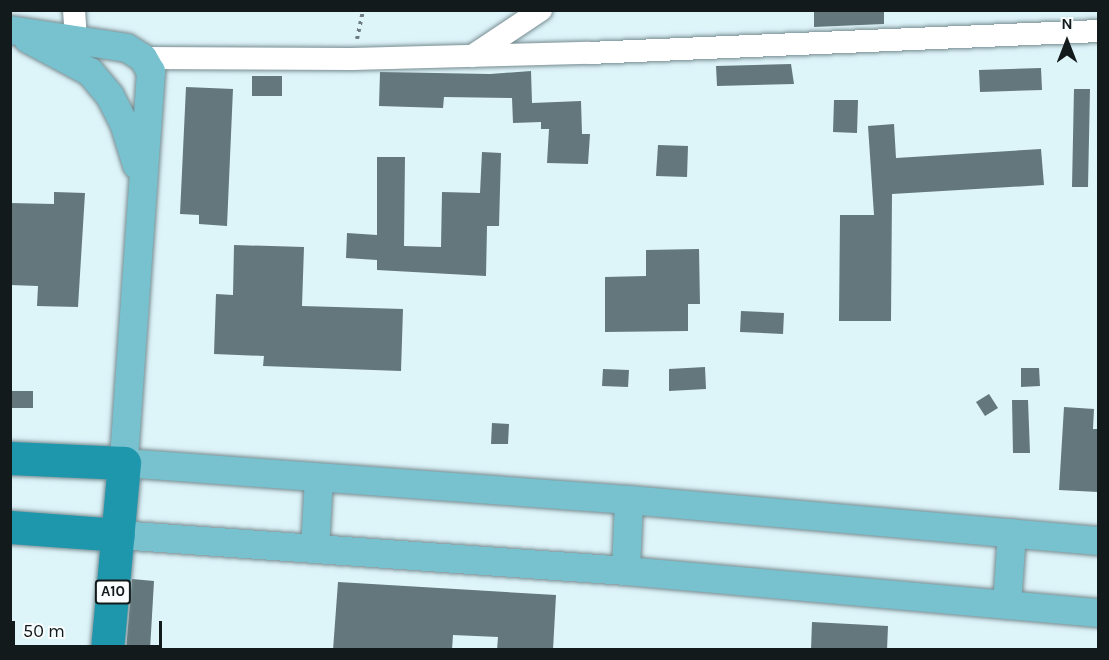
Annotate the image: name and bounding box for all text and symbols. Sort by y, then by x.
north arrow [1037,12,1097,72]
text: N [1061,14,1073,33]
road number: A10 [94,580,132,604]
scale bar [15,609,165,647]
text: 50 m [23,620,65,642]

